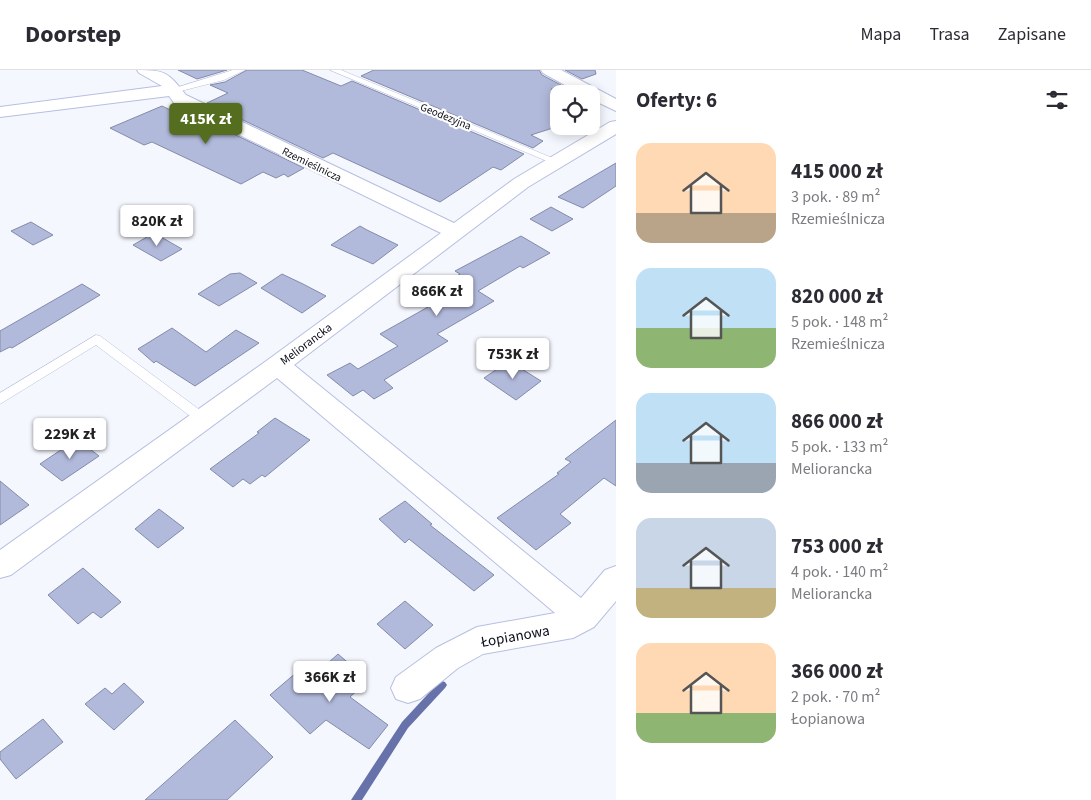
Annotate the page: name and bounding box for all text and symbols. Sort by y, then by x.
text: Doorstep [25,17,121,52]
text: Mapa [860,22,901,47]
text: Trasa [929,22,970,47]
text: Zapisane [998,22,1066,47]
map controls [550,85,600,135]
button: locate [550,85,600,135]
text: Oferty: 6 [636,85,717,115]
icon: filters [1043,86,1071,114]
street label: Geodezyjna [418,99,474,133]
pin: 415K zł [160,102,252,145]
text: 415K zł [180,108,232,130]
street label: Rzemieślnicza [279,144,344,185]
text: 415 000 zł [791,156,883,186]
icon: home [676,163,736,223]
text: 3 pok. · 89 m² [791,186,880,208]
pin: 820K zł [111,204,203,247]
text: Rzemieślnicza [791,208,885,230]
text: 820K zł [131,210,183,232]
pin: 866K zł [391,274,483,317]
text: 866K zł [411,280,463,302]
text: 820 000 zł [791,281,883,311]
icon: home [676,288,736,348]
text: 5 pok. · 148 m² [791,311,888,333]
street label: Meliorancka [277,319,336,370]
text: Rzemieślnicza [791,333,885,355]
pin: 753K zł [467,338,559,380]
text: 753K zł [487,343,539,365]
text: 866 000 zł [791,406,883,436]
icon: home [676,413,736,473]
pin: 229K zł [24,418,116,460]
text: 229K zł [44,423,96,445]
text: 5 pok. · 133 m² [791,436,888,458]
text: Meliorancka [791,458,872,480]
text: 753 000 zł [791,531,883,561]
icon: home [676,538,736,598]
text: 4 pok. · 140 m² [791,561,888,583]
text: Meliorancka [791,583,872,605]
street label: Łopianowa [478,620,551,653]
text: 366 000 zł [791,656,883,686]
pin: 366K zł [284,660,376,703]
icon: home [676,663,736,723]
text: 366K zł [304,666,356,688]
text: 2 pok. · 70 m² [791,686,880,708]
text: Łopianowa [791,708,865,730]

